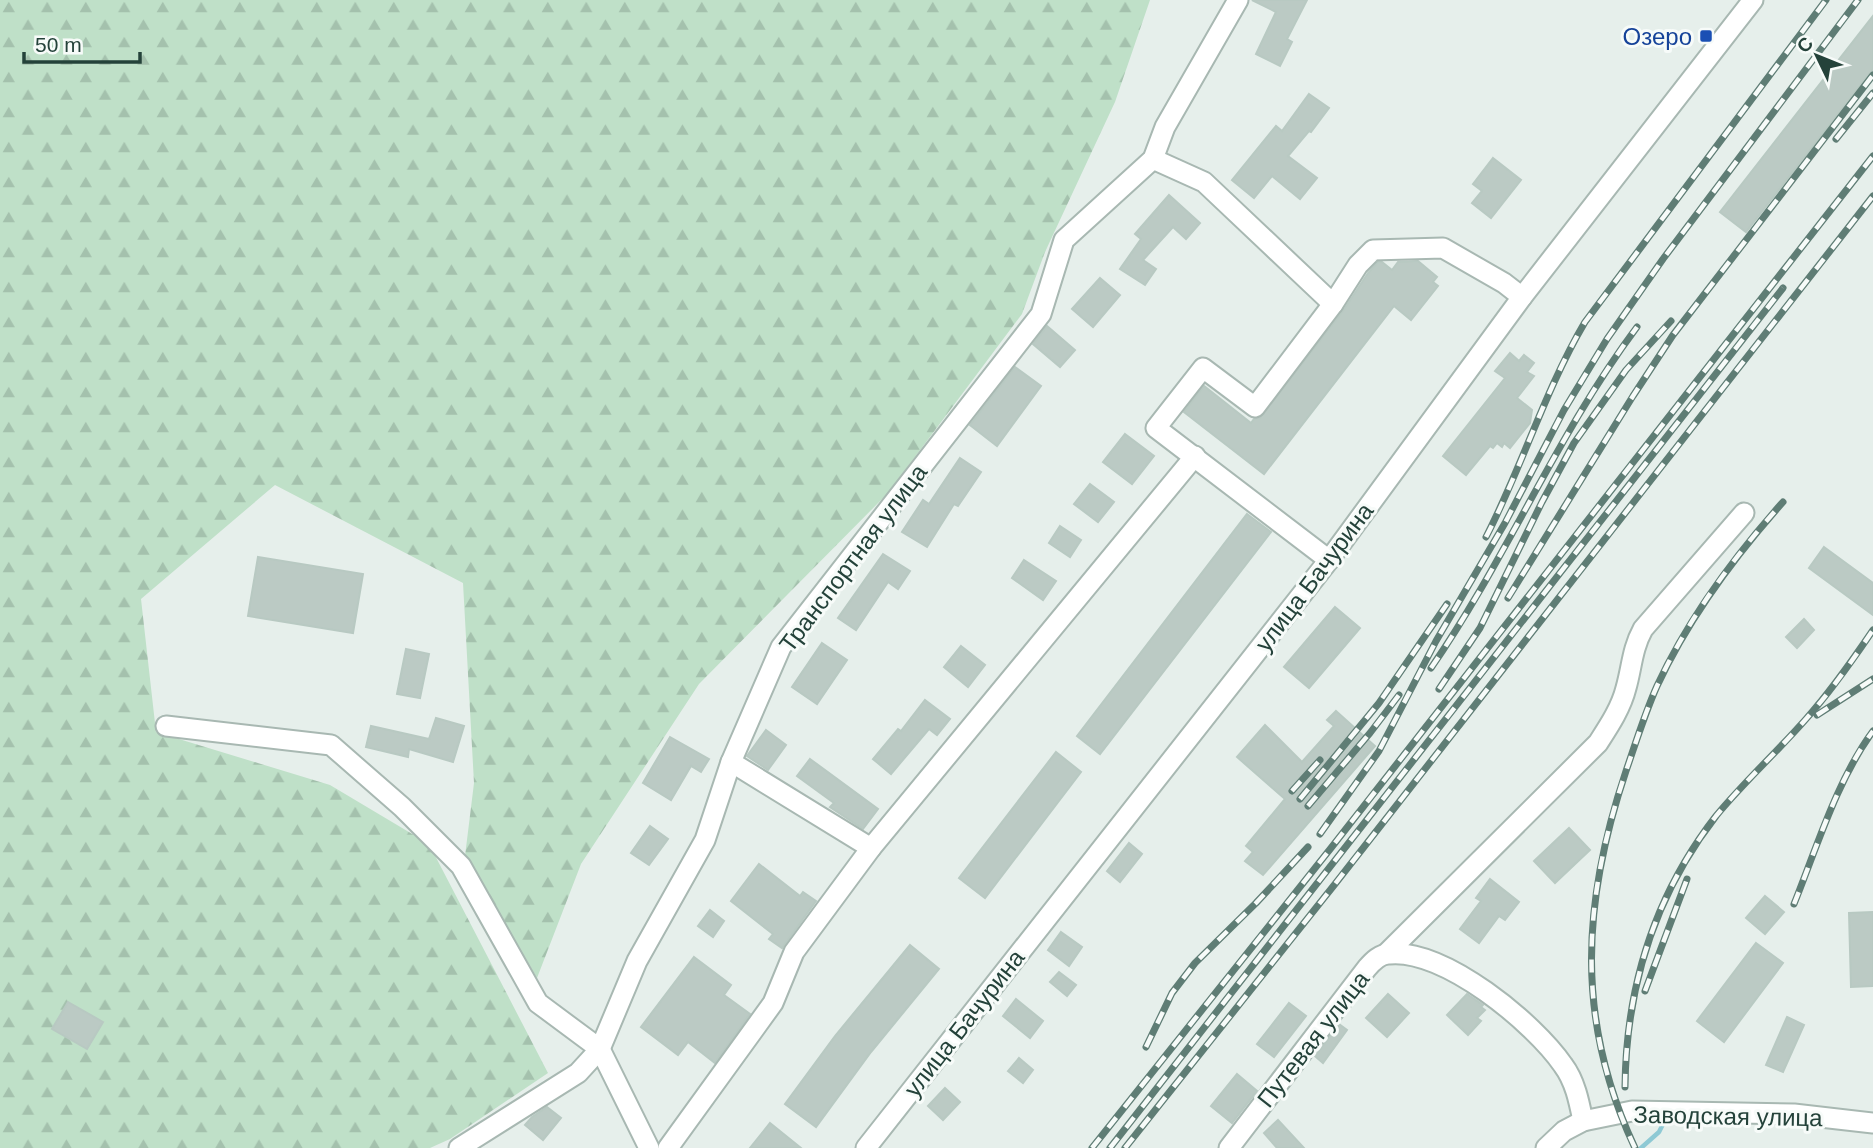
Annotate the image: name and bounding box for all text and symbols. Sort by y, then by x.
scale bar [24,21,140,65]
north arrow [1782,21,1852,91]
place label: Озеро [1623,23,1692,50]
marker: Озеро [1698,28,1714,44]
text: С [1793,32,1817,57]
text: 50 m [35,33,82,56]
street label: Транспортная улица [774,458,933,657]
street label: улица Бачурина [1249,497,1379,657]
street label: улица Бачурина [898,944,1030,1102]
street label: Путевая улица [1252,965,1375,1112]
street label: Заводская улица [1633,1101,1823,1131]

